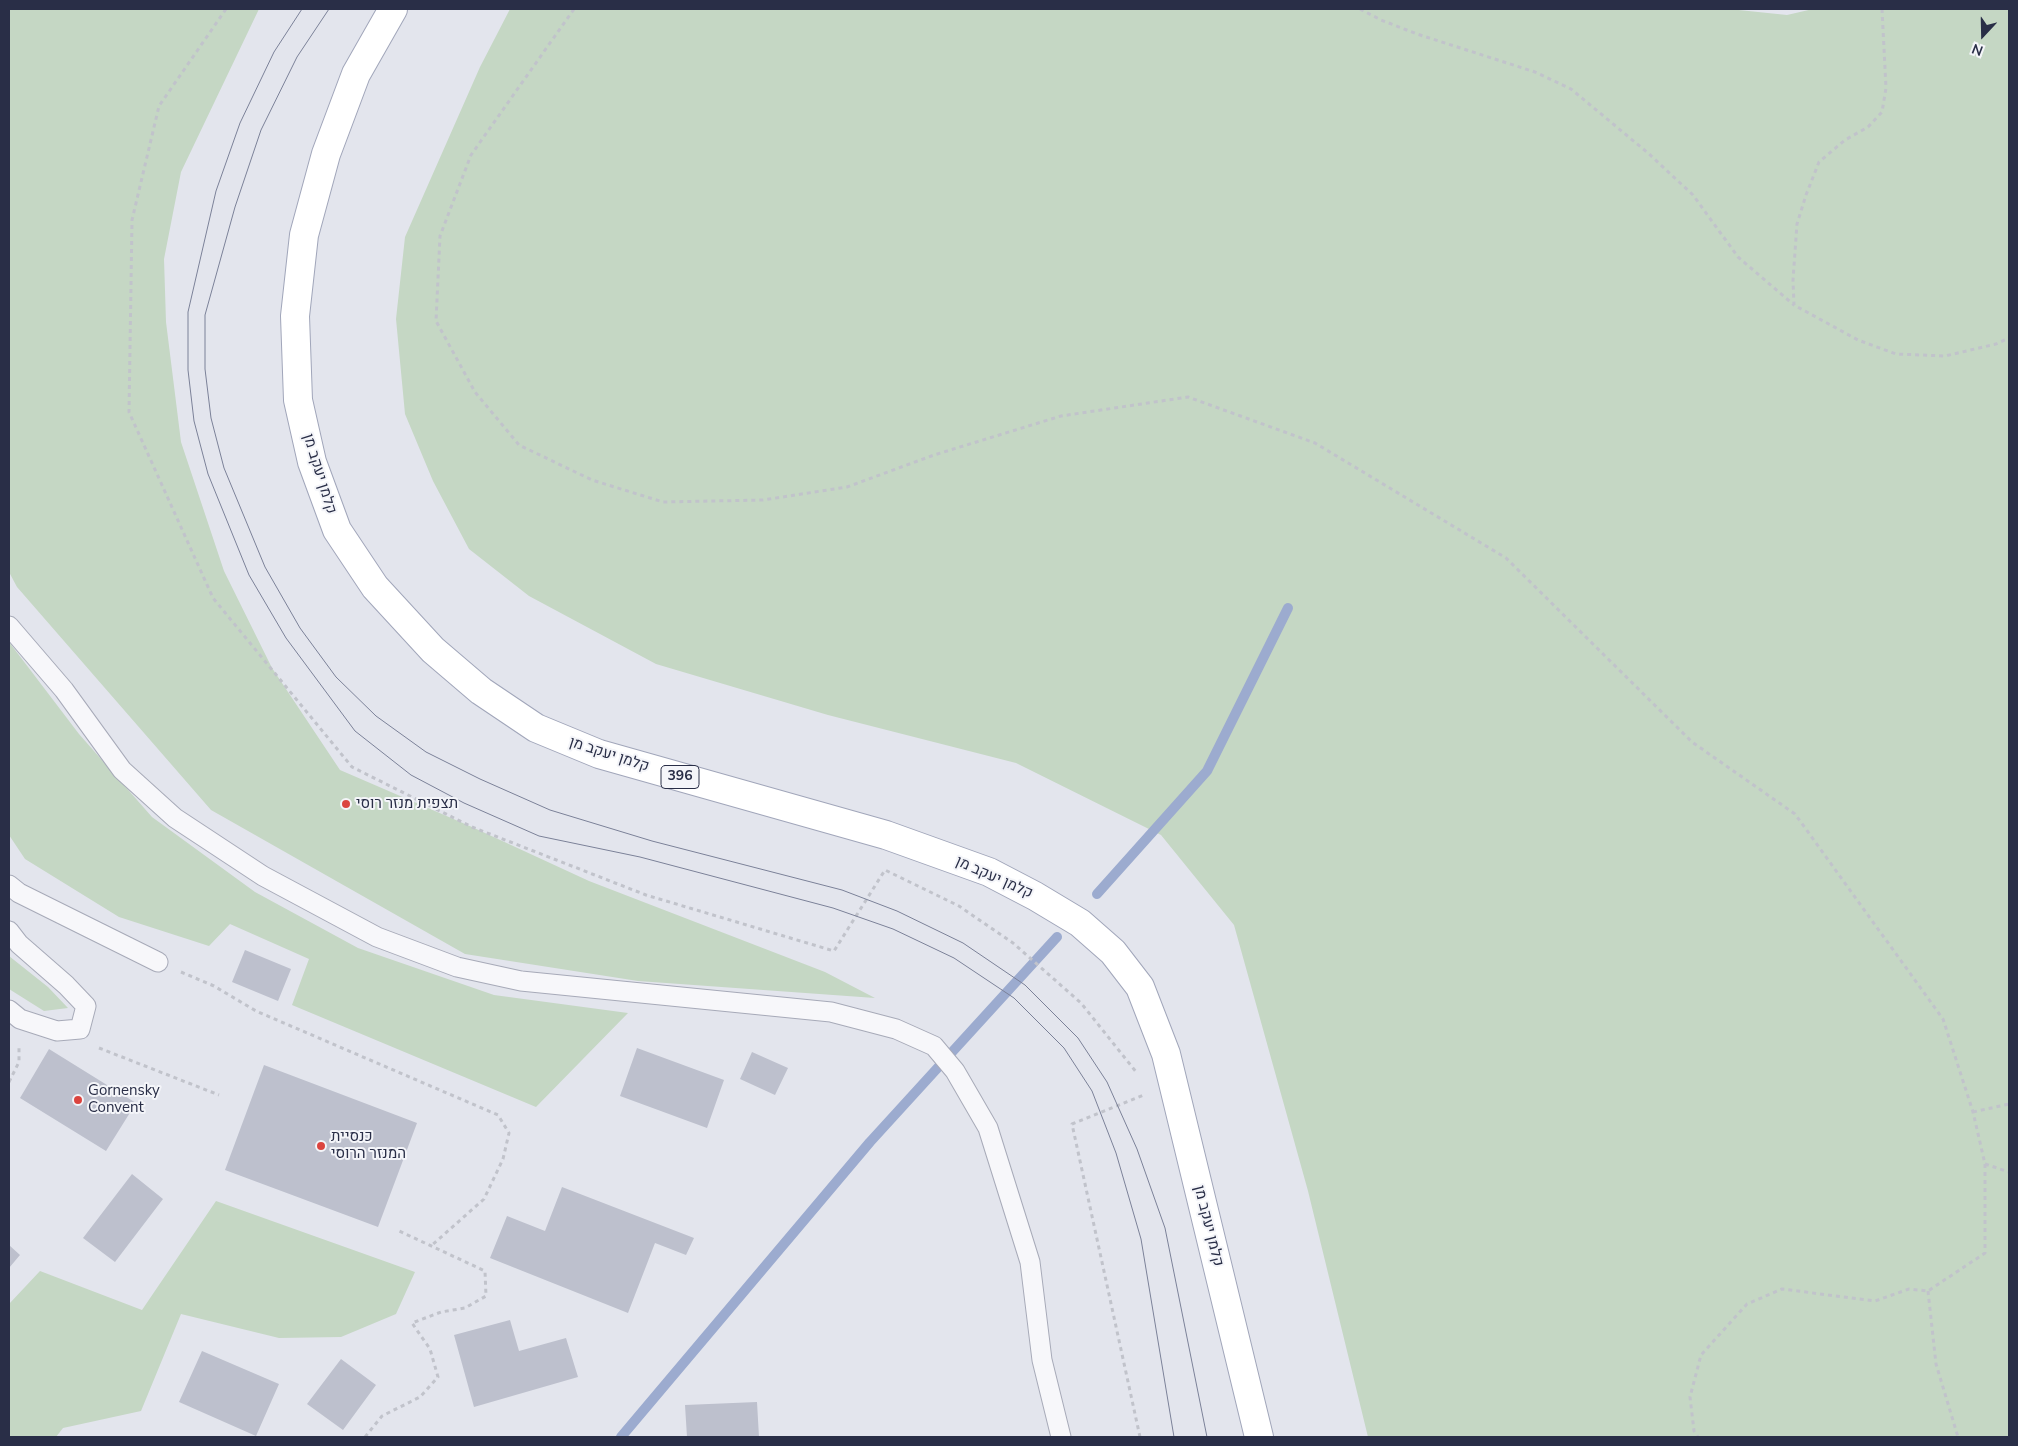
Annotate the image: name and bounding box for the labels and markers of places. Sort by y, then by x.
place label: תצפית מנזר רוסי [356,795,458,813]
marker: תצפית מנזר רוסי [340,798,352,810]
place label: Gornensky Convent [88,1082,160,1117]
marker: Gornensky Convent [72,1094,84,1106]
place label: כנסיית המנזר הרוסי [331,1128,406,1163]
marker: כנסיית המנזר הרוסי [315,1140,327,1152]

